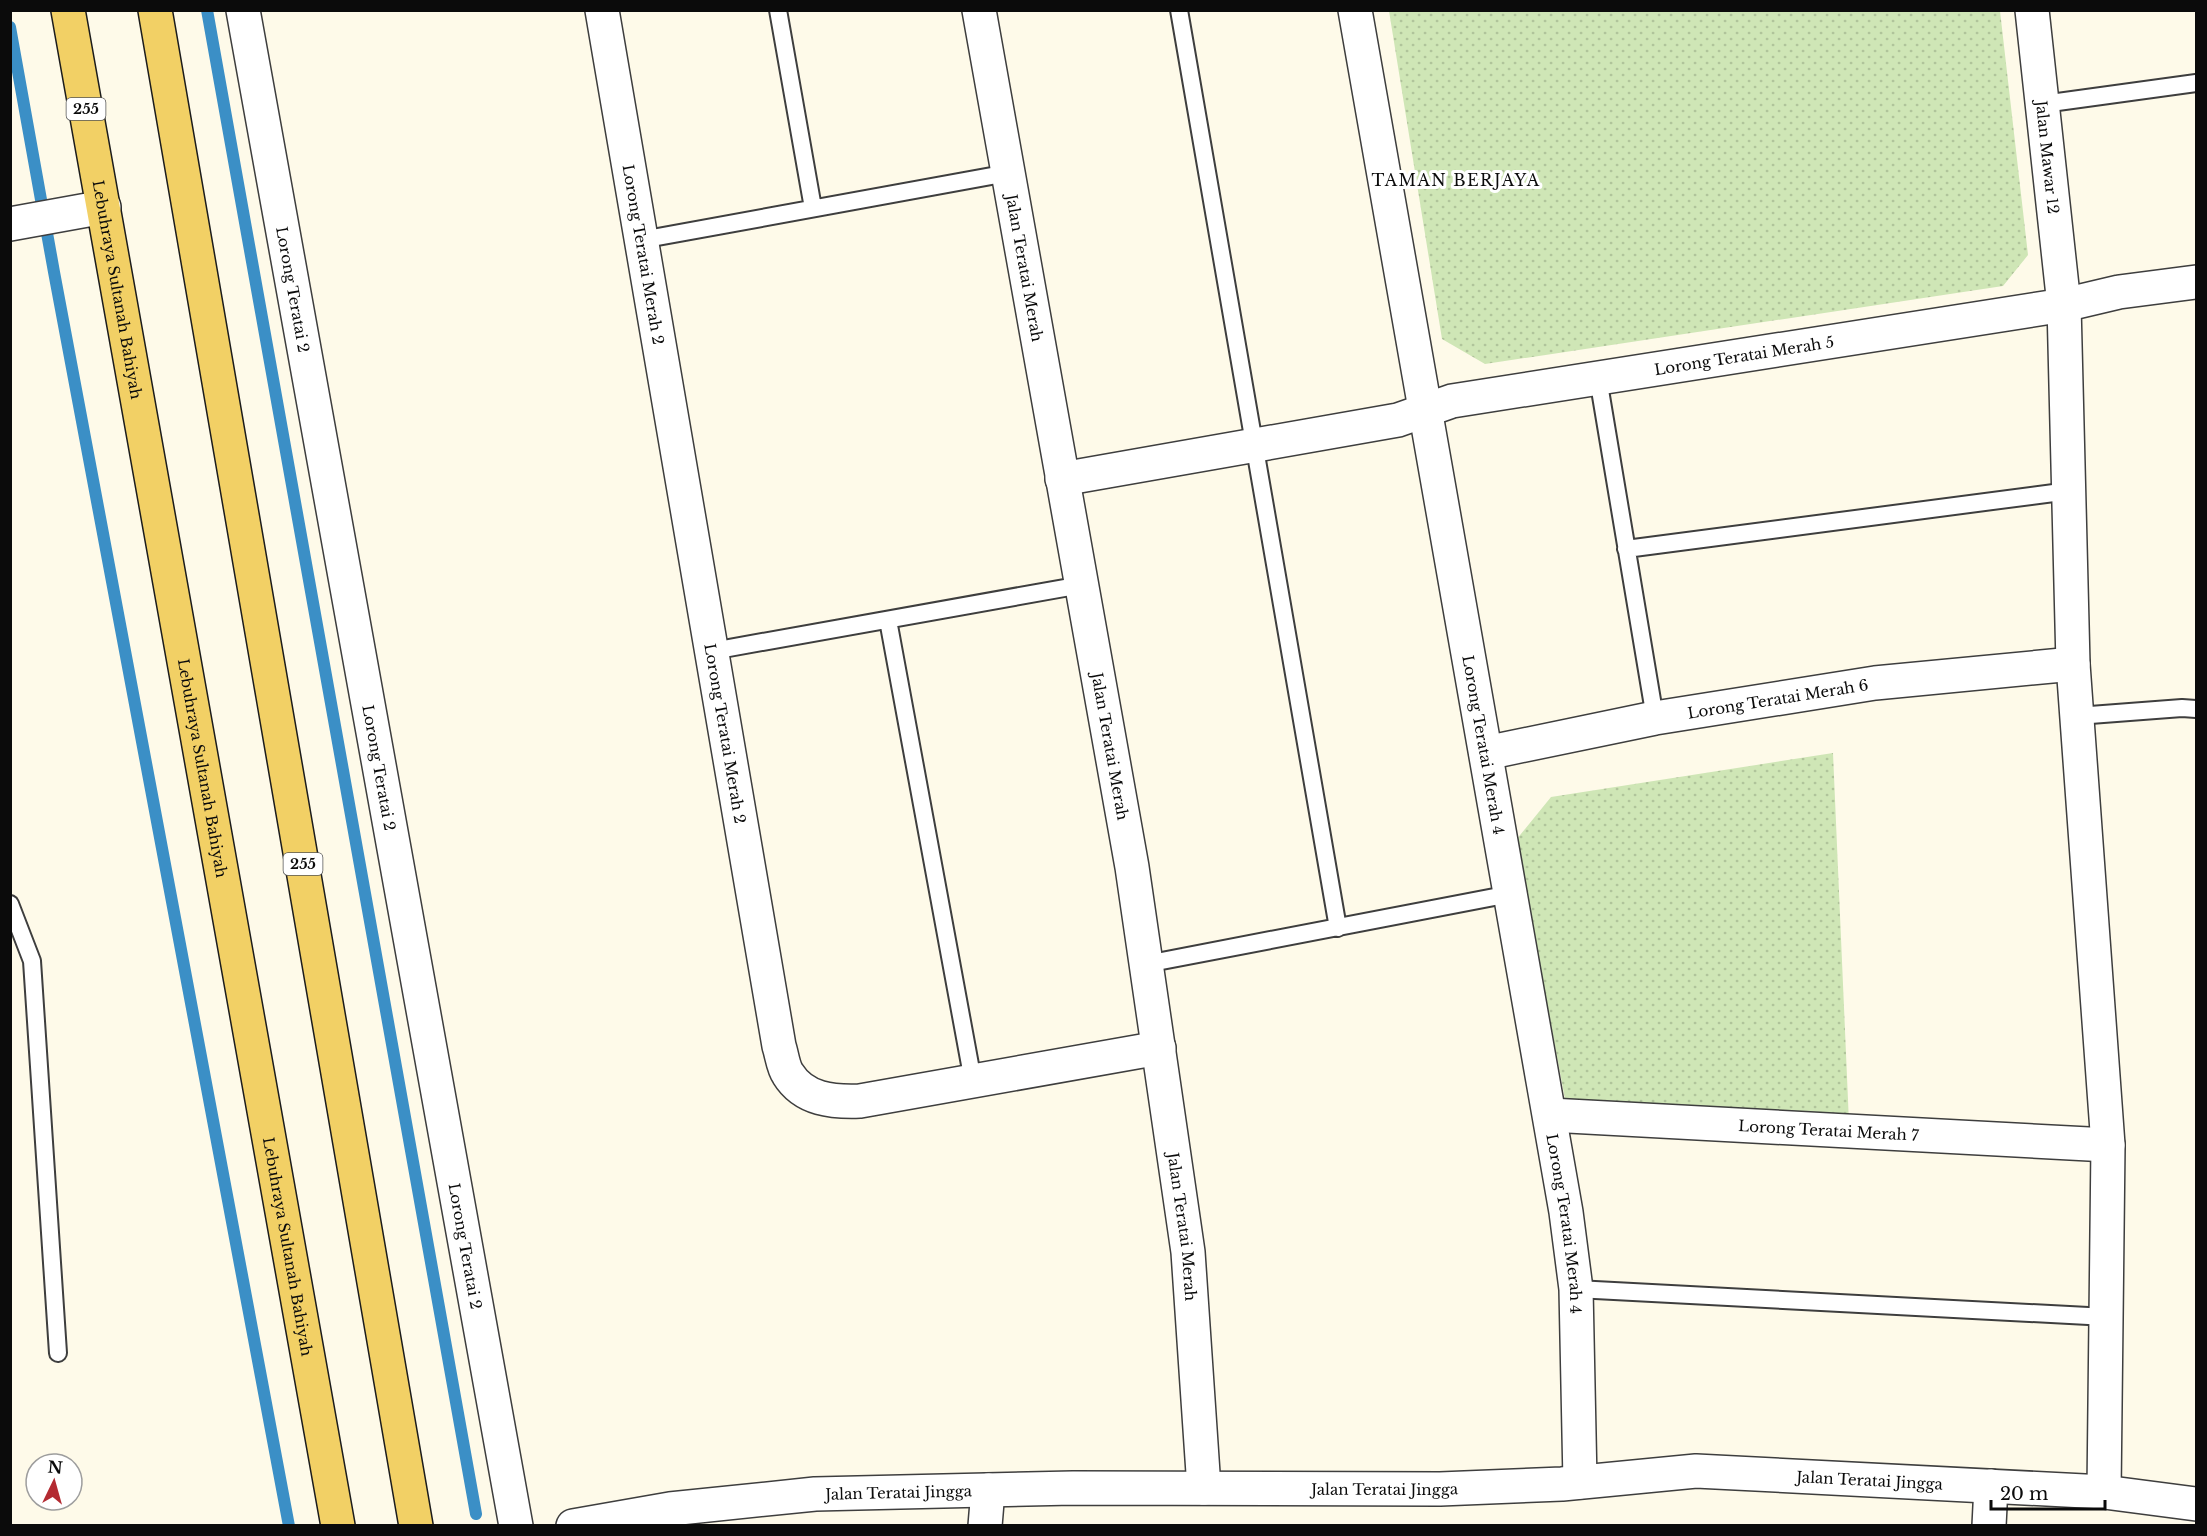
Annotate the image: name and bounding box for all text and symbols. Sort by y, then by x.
street label: Jalan Mawar 12 [2032,97,2064,215]
road number: 255 [66,98,106,120]
street label: Lorong Teratai Merah 2 [619,163,668,346]
district label: TAMAN BERJAYA [1371,170,1541,190]
street label: Lebuhraya Sultanah Bahiyah [89,179,147,401]
street label: Jalan Teratai Merah [1002,191,1048,343]
street label: Lorong Teratai 2 [273,225,314,354]
street label: Lorong Teratai Merah 5 [1653,332,1835,379]
street label: Lorong Teratai Merah 2 [701,642,750,825]
street label: Lorong Teratai Merah 4 [1459,654,1509,836]
street label: Lebuhraya Sultanah Bahiyah [174,657,232,879]
street label: Jalan Teratai Merah [1088,669,1133,822]
street label: Lorong Teratai Merah 6 [1686,675,1870,722]
street label: Lorong Teratai 2 [359,703,400,832]
road number: 255 [284,853,322,875]
street label: Lorong Teratai Merah 7 [1738,1116,1920,1144]
street label: Lorong Teratai Merah 4 [1543,1132,1586,1314]
street label: Lebuhraya Sultanah Bahiyah [259,1136,317,1357]
street label: Jalan Teratai Merah [1164,1149,1201,1302]
street label: Lorong Teratai 2 [445,1182,486,1311]
north arrow [24,1452,84,1512]
text: N [47,1456,64,1478]
street label: Jalan Teratai Jingga [1794,1467,1944,1493]
scale bar [1991,1473,2105,1511]
street label: Jalan Teratai Jingga [1309,1479,1459,1499]
street label: Jalan Teratai Jingga [823,1481,973,1503]
text: 20 m [2000,1483,2048,1505]

